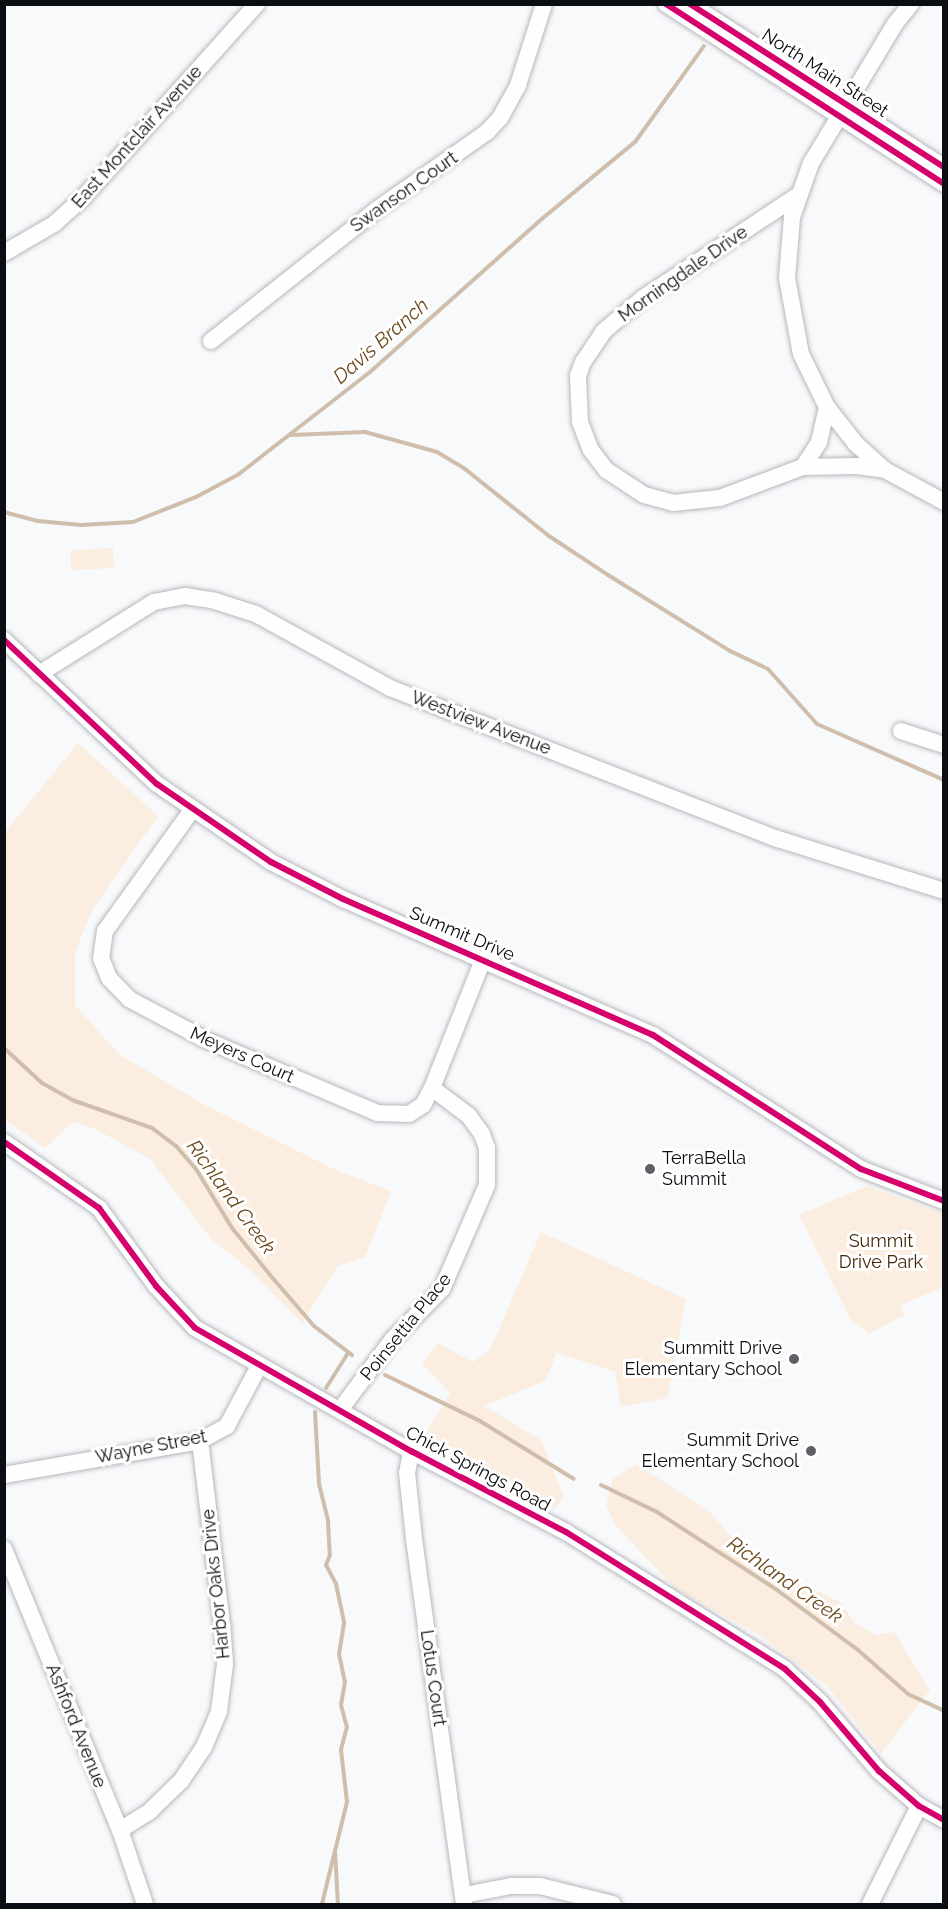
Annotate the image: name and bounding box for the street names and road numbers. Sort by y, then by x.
street label: North Main Street [758,24,892,122]
street label: East Montclair Avenue [67,61,207,213]
street label: Swanson Court [346,147,462,237]
street label: Morningdale Drive [614,221,752,327]
street label: Westview Avenue [408,686,554,760]
street label: Summit Drive [406,902,518,966]
street label: Meyers Court [187,1022,297,1088]
street label: Poinsettia Place [356,1269,456,1385]
street label: Chick Springs Road [402,1422,554,1516]
street label: Wayne Street [94,1426,208,1468]
street label: Harbor Oaks Drive [197,1508,235,1660]
street label: Lotus Court [416,1628,450,1728]
street label: Ashford Avenue [41,1661,111,1791]

